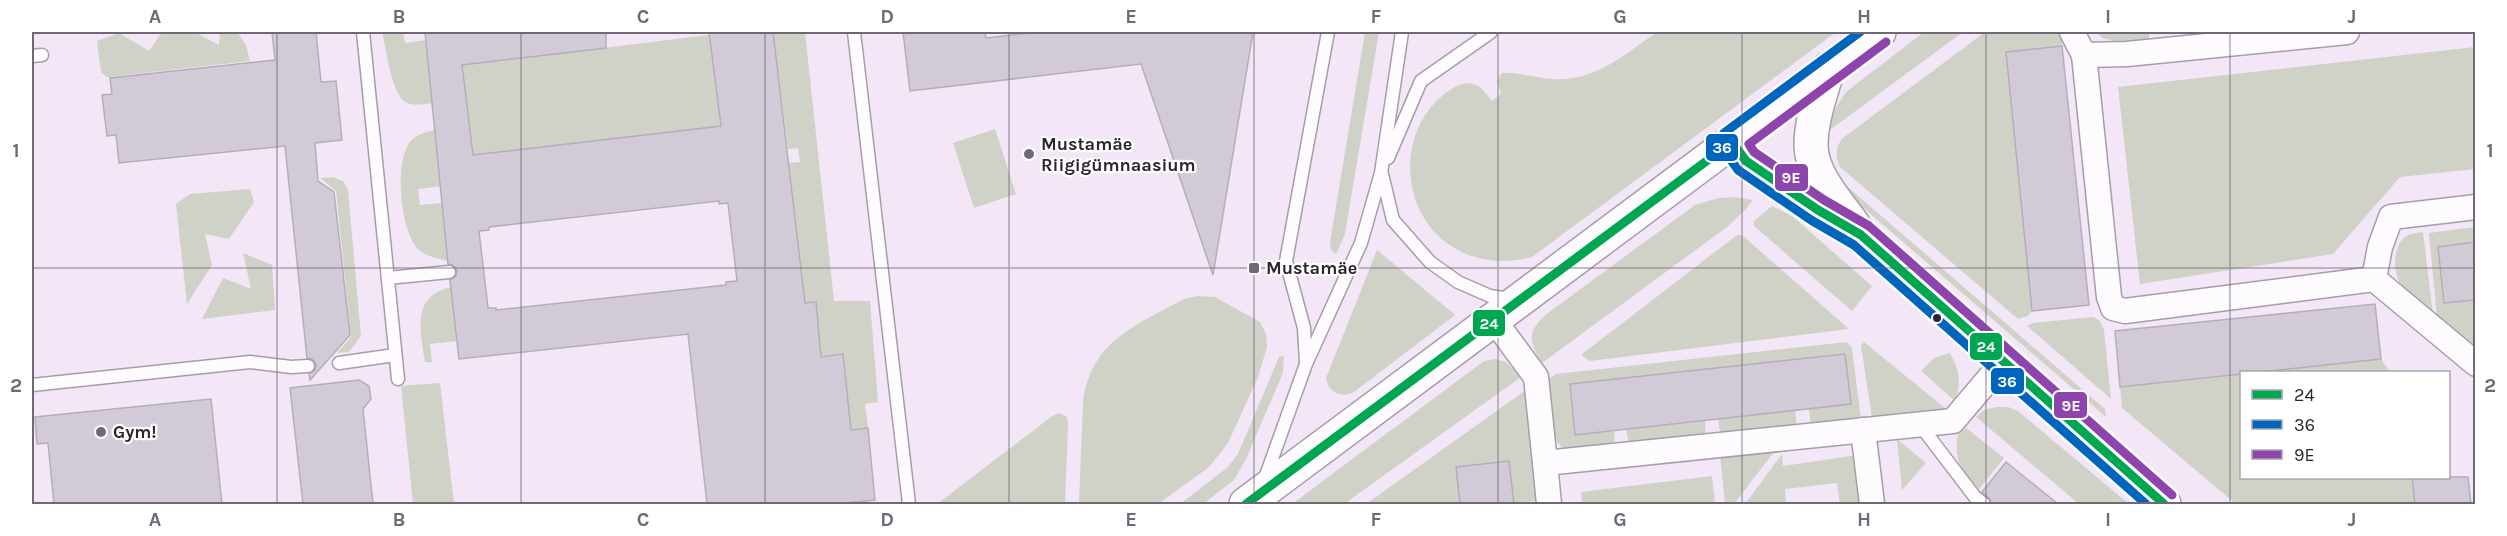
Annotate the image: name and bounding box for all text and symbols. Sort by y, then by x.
text: A [149,5,162,28]
text: B [393,5,405,28]
text: C [637,5,649,28]
text: D [880,5,894,28]
text: E [1125,5,1137,28]
text: F [1371,5,1382,28]
text: G [1613,5,1627,28]
text: H [1857,5,1871,28]
text: I [2105,5,2111,28]
text: J [2348,5,2356,28]
place label: Mustamäe Riigigümnaasium [1041,133,1196,176]
line badge: 36 [1705,133,1739,162]
text: 36 [1712,138,1732,157]
text: 1 [12,139,20,162]
text: 1 [2486,139,2494,162]
marker: Mustamäe Riigigümnaasium [1022,147,1036,161]
line badge: 9E [1774,163,1809,192]
text: 9E [1781,168,1801,187]
place label: Mustamäe [1266,257,1357,279]
marker: Mustamäe [1247,261,1261,275]
line badge: 24 [1472,309,1506,337]
unlabelled marker [1931,312,1943,324]
text: 24 [1479,314,1499,333]
line badge: 24 [1969,332,2003,361]
text: 24 [1976,337,1996,356]
line badge: 36 [1990,367,2025,395]
legend [2240,371,2450,479]
text: 36 [1997,372,2017,391]
text: 2 [10,374,22,397]
text: 2 [2484,374,2496,397]
text: 24 [2294,384,2314,406]
line badge: 9E [2053,391,2088,419]
text: 9E [2061,396,2081,415]
text: 36 [2294,414,2315,436]
place label: Gym! [113,421,157,443]
marker: Gym! [94,425,108,439]
text: 9E [2294,444,2315,466]
text: A [149,508,162,531]
text: B [393,508,405,531]
text: C [637,508,649,531]
text: D [880,508,894,531]
text: E [1125,508,1137,531]
text: F [1371,508,1382,531]
text: G [1613,508,1627,531]
text: H [1857,508,1871,531]
text: I [2105,508,2111,531]
text: J [2348,508,2356,531]

